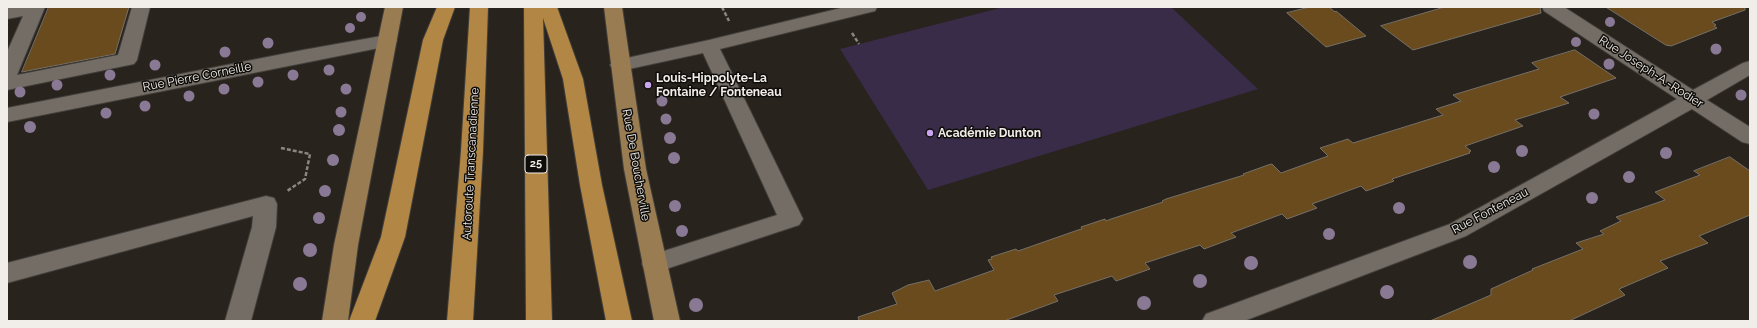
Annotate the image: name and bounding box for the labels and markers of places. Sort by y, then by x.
place label: Louis-Hippolyte-La Fontaine / Fonteneau [656,71,782,99]
marker: Louis-Hippolyte-La Fontaine / Fonteneau [643,80,653,90]
place label: Académie Dunton [938,126,1041,140]
marker: Académie Dunton [925,128,935,138]

